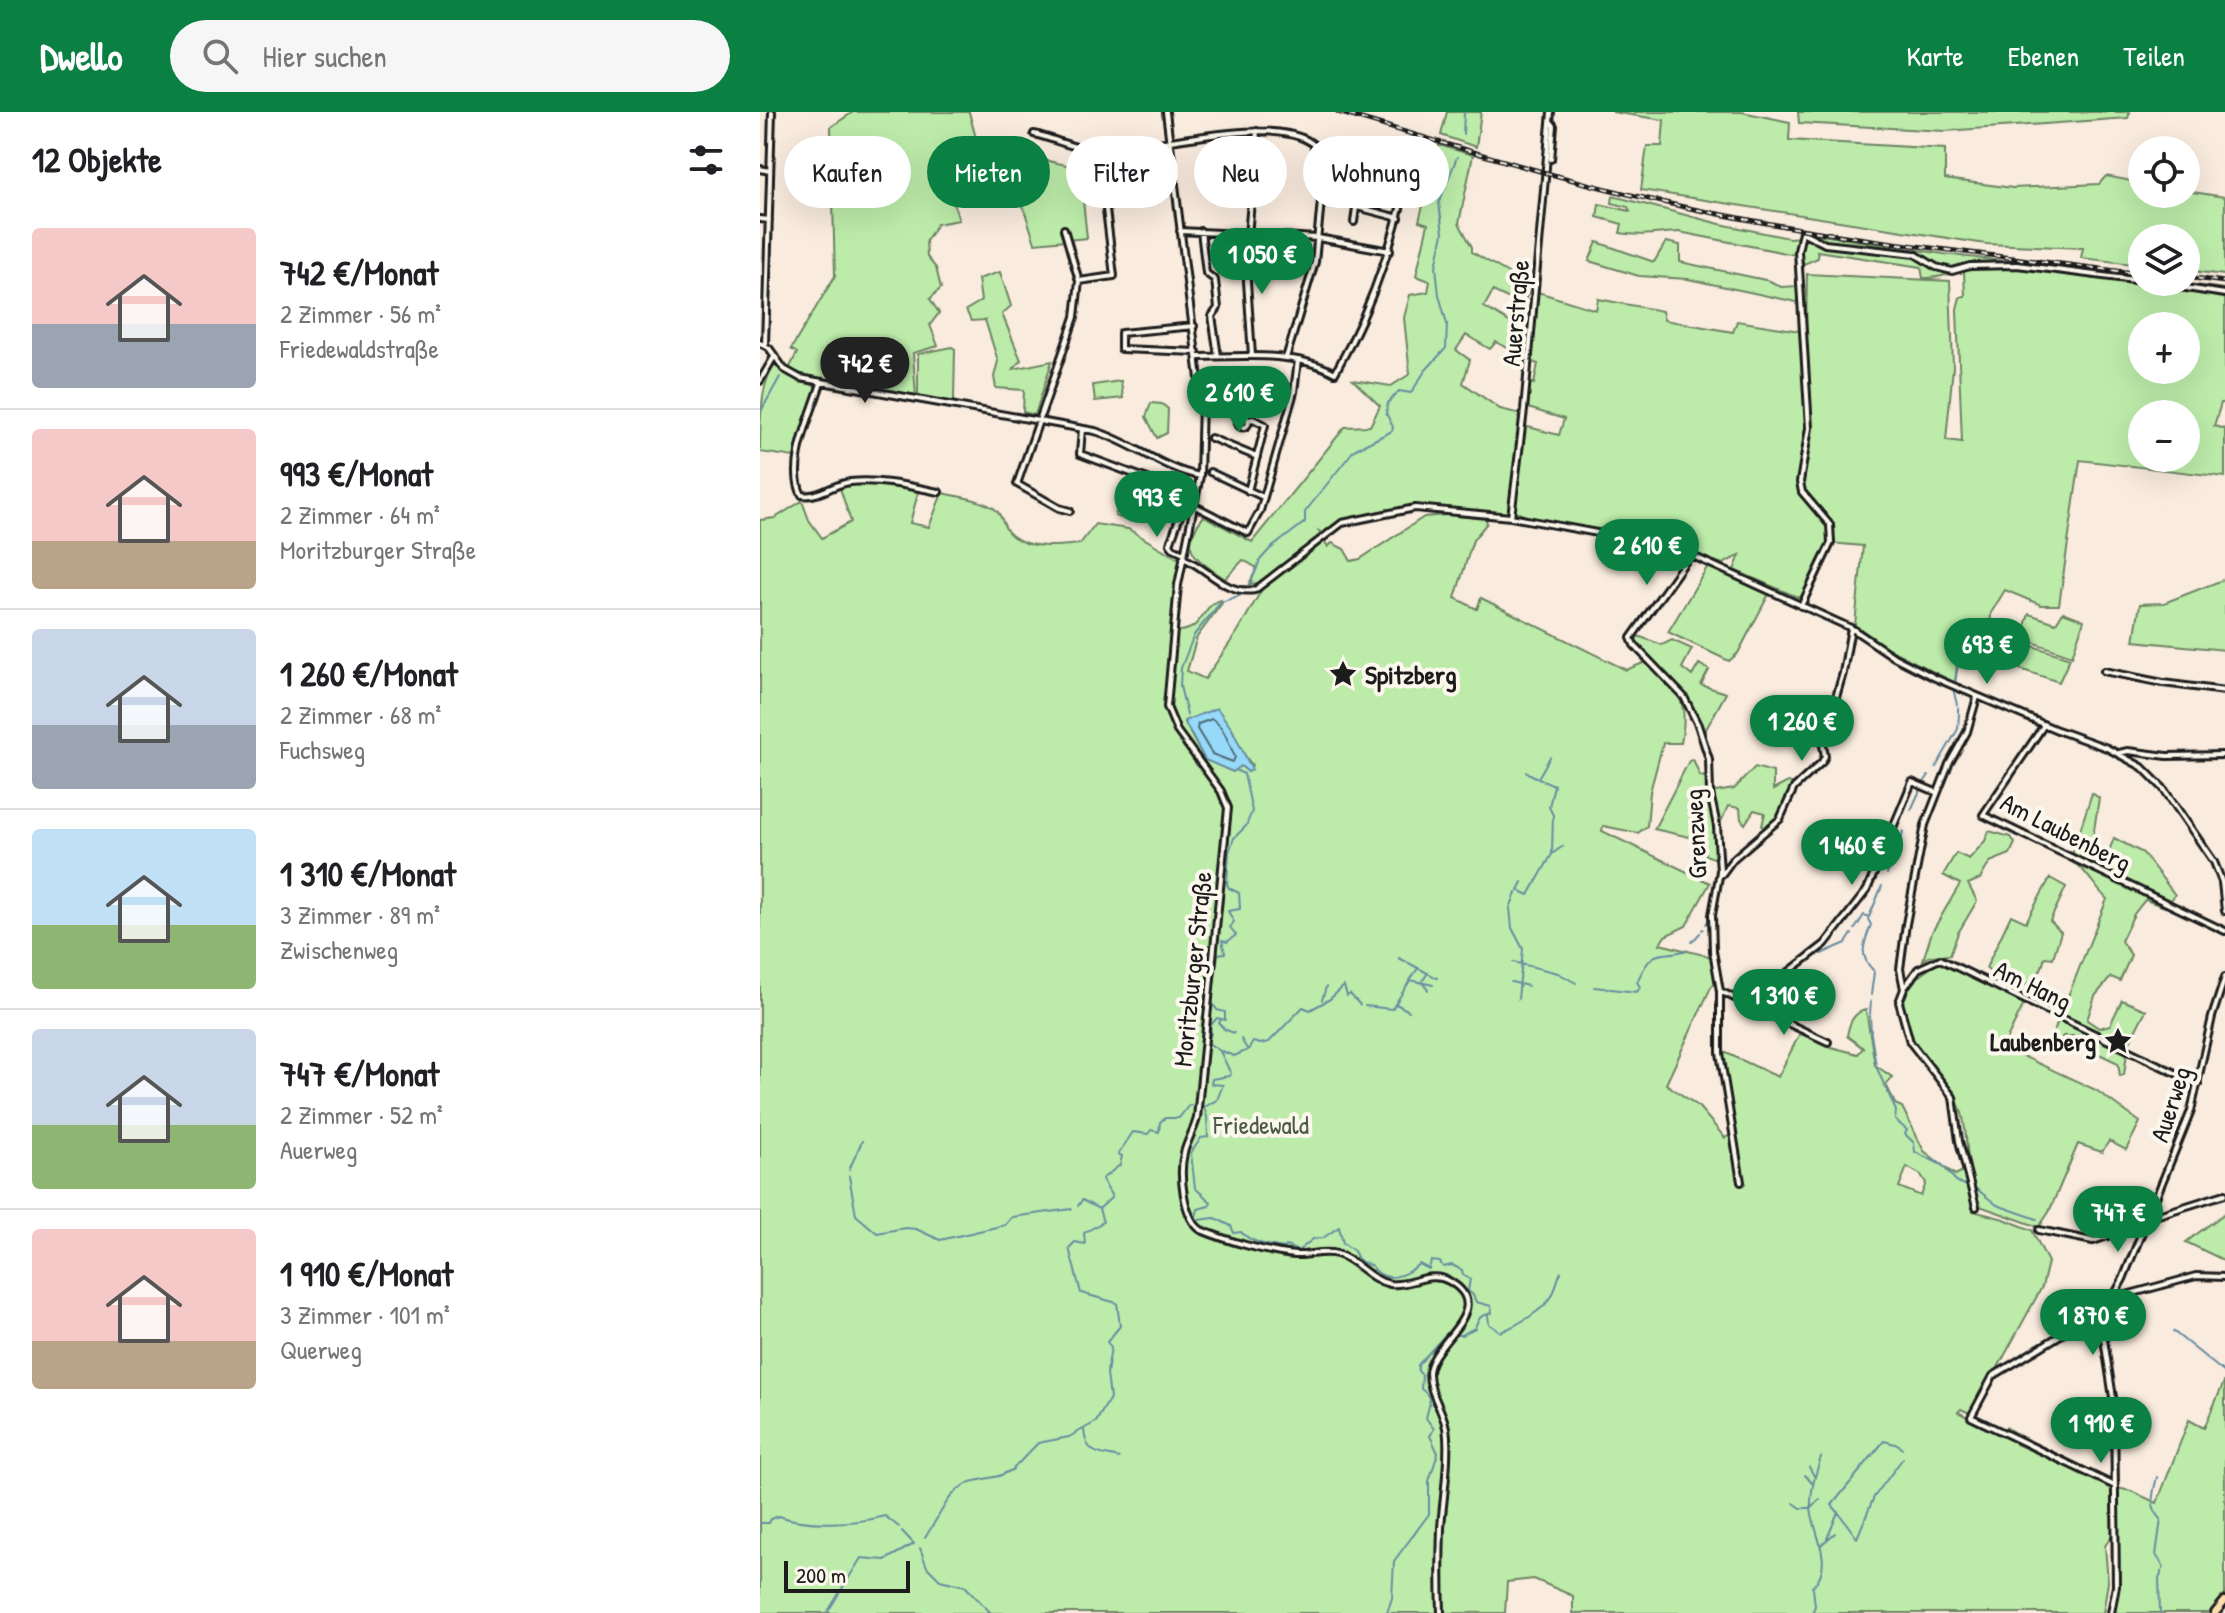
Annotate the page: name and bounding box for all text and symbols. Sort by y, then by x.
search box [170,20,730,92]
text: Dwello [40,30,122,82]
icon: search [198,34,242,78]
text: Hier suchen [262,36,387,76]
text: Karte [1907,37,1964,75]
text: Ebenen [2008,37,2079,75]
text: Teilen [2123,37,2185,75]
chip: Kaufen [784,136,911,208]
chip: Mieten [927,136,1050,208]
chip: Filter [1066,136,1178,208]
chip: Neu [1194,136,1287,208]
chip: Wohnung [1303,136,1449,208]
map controls [2128,136,2200,472]
button: locate [2128,136,2200,208]
text: 12 Objekte [32,137,162,183]
icon: filters [684,138,728,182]
button: layers [2128,224,2200,296]
pin: 1 050 € [1188,228,1336,296]
text: 1 050 € [1228,236,1296,271]
text: 742 €/Monat [280,250,438,296]
street label: Auerstraße [1493,258,1537,368]
icon: home [96,260,192,356]
text: 2 Zimmer · 56 m² [280,296,441,331]
button: + [2128,312,2200,384]
text: Friedewaldstraße [280,331,439,366]
pin: 742 € [809,337,921,405]
text: 742 € [838,345,892,380]
pin: 2 610 € [1165,366,1313,434]
text: 2 610 € [1205,374,1273,409]
button: − [2128,400,2200,472]
text: 993 €/Monat [280,451,433,497]
icon: home [96,461,192,557]
pin: 993 € [1101,471,1213,539]
text: 993 € [1132,479,1182,514]
text: 2 Zimmer · 64 m² [280,497,440,532]
pin: 2 610 € [1573,519,1721,587]
text: 2 610 € [1613,527,1681,562]
text: Moritzburger Straße [280,532,476,567]
pin: 693 € [1931,618,2043,686]
text: 693 € [1962,626,2012,661]
text: 1 260 €/Monat [280,651,458,697]
place label: Spitzberg [1365,657,1457,693]
place icon: Spitzberg [1328,659,1358,689]
icon: home [96,661,192,757]
pin: 1 260 € [1728,695,1876,763]
text: 2 Zimmer · 68 m² [280,697,441,732]
text: 1 260 € [1768,703,1836,738]
text: Fuchsweg [280,732,365,767]
street label: Am Laubenberg [1995,784,2137,880]
street label: Grenzweg [1675,788,1715,880]
pin: 1 460 € [1778,819,1926,887]
text: 1 460 € [1819,827,1885,862]
text: 1 310 €/Monat [280,851,456,897]
icon: home [96,861,192,957]
street label: Moritzburger Straße [1164,870,1220,1068]
text: 3 Zimmer · 89 m² [280,897,440,932]
text: Zwischenweg [280,932,398,967]
street label: Am Hang [1988,951,2078,1019]
pin: 1 310 € [1710,969,1858,1037]
text: 1 310 € [1751,977,1817,1012]
place label: Laubenberg [1990,1024,2096,1060]
place icon: Laubenberg [2103,1026,2133,1056]
text: 747 €/Monat [280,1051,439,1097]
icon: home [96,1061,192,1157]
street label: Auerweg [2141,1062,2199,1146]
text: 2 Zimmer · 52 m² [280,1097,443,1132]
park label: Friedewald [1212,1107,1309,1142]
text: Auerweg [280,1132,357,1167]
pin: 747 € [2062,1186,2174,1254]
text: 747 € [2091,1194,2145,1229]
text: 1 910 €/Monat [280,1251,453,1297]
icon: home [96,1261,192,1357]
pin: 1 870 € [2019,1289,2167,1357]
text: 3 Zimmer · 101 m² [280,1297,450,1332]
text: 1 870 € [2058,1297,2128,1332]
text: Querweg [280,1332,362,1367]
pin: 1 910 € [2027,1397,2175,1465]
text: 1 910 € [2069,1405,2133,1440]
scale bar [784,1557,910,1593]
text: 200 m [796,1560,846,1590]

